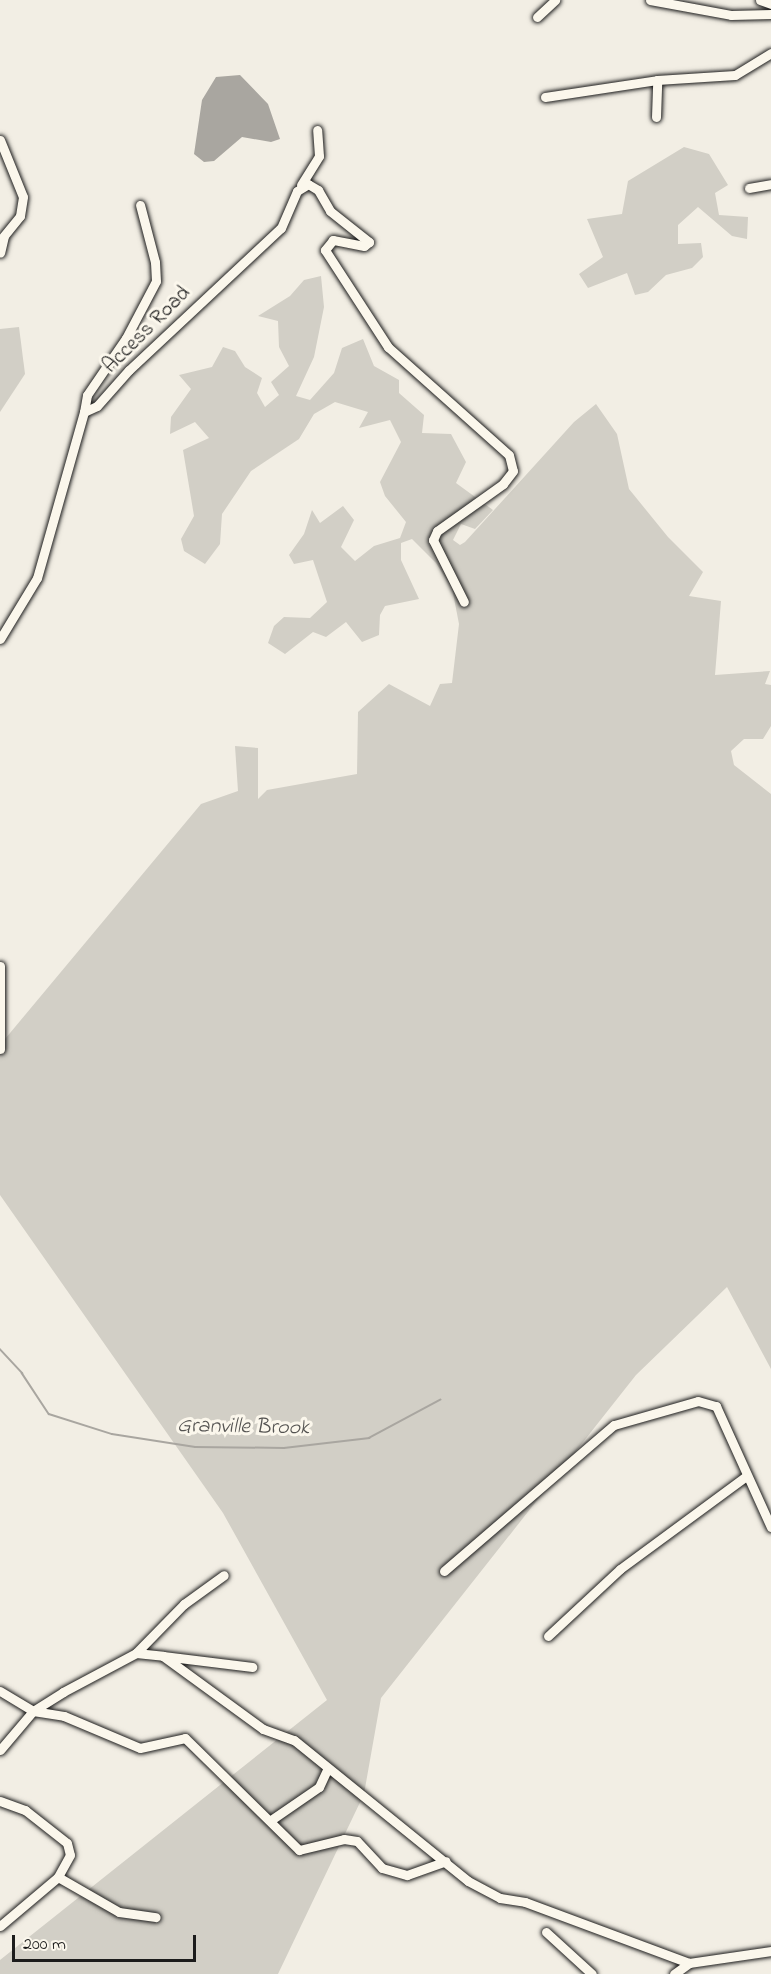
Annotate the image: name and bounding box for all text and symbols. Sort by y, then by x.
street label: Access Road [98,281,196,379]
water label: Granville Brook [177,1414,309,1442]
scale bar [15,1923,200,1961]
text: 200 m [23,1932,66,1958]

